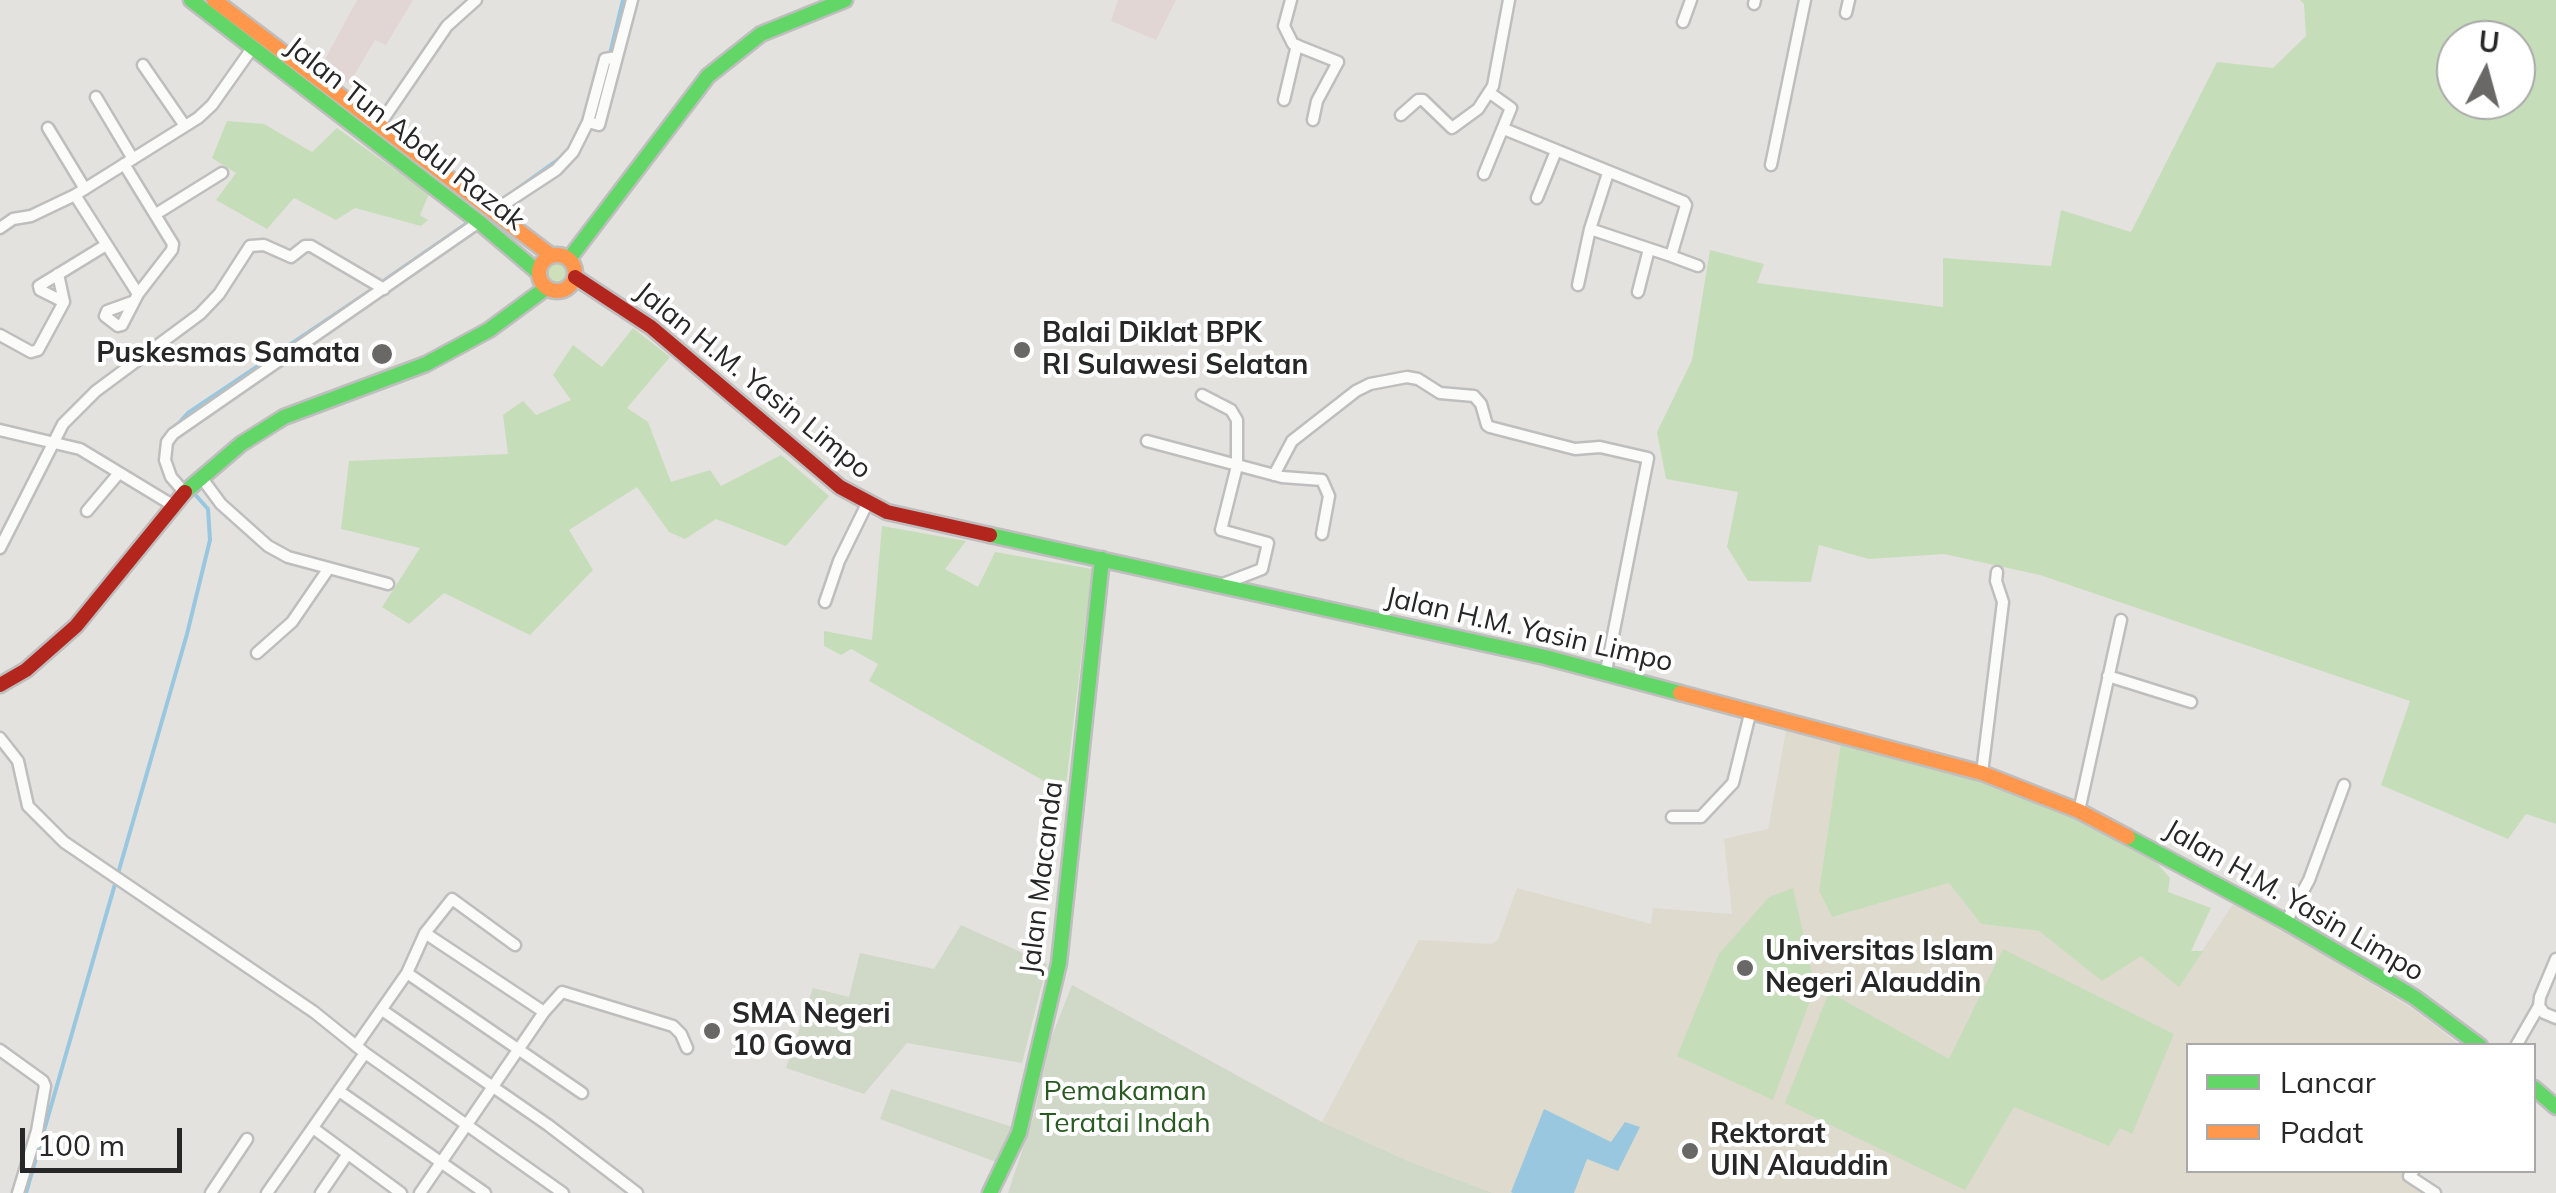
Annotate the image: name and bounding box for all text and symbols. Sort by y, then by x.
north arrow [2436,20,2536,120]
text: U [2477,23,2501,60]
street label: Jalan Tun Abdul Razak [279,30,531,238]
street label: Jalan H.M. Yasin Limpo [628,275,878,487]
place label: Balai Diklat BPK RI Sulawesi Selatan [1042,317,1308,383]
place label: Puskesmas Samata [96,337,360,371]
marker: Balai Diklat BPK RI Sulawesi Selatan [1011,339,1033,361]
marker: Puskesmas Samata [369,341,395,367]
street label: Jalan H.M. Yasin Limpo [1382,581,1676,679]
street label: Jalan Macanda [1013,779,1071,977]
street label: Jalan H.M. Yasin Limpo [2158,813,2430,989]
place label: Universitas Islam Negeri Alauddin [1765,935,1994,1001]
marker: Universitas Islam Negeri Alauddin [1734,957,1756,979]
place label: SMA Negeri 10 Gowa [732,998,891,1064]
marker: SMA Negeri 10 Gowa [701,1020,723,1042]
legend [2186,1043,2536,1173]
text: Lancar [2280,1063,2376,1101]
park label: Pemakaman Teratai Indah [1039,1075,1211,1141]
scale bar [25,1108,188,1170]
text: Padat [2280,1113,2363,1151]
place label: Rektorat UIN Alauddin [1710,1118,1889,1184]
text: 100 m [37,1126,125,1164]
marker: Rektorat UIN Alauddin [1679,1140,1701,1162]

